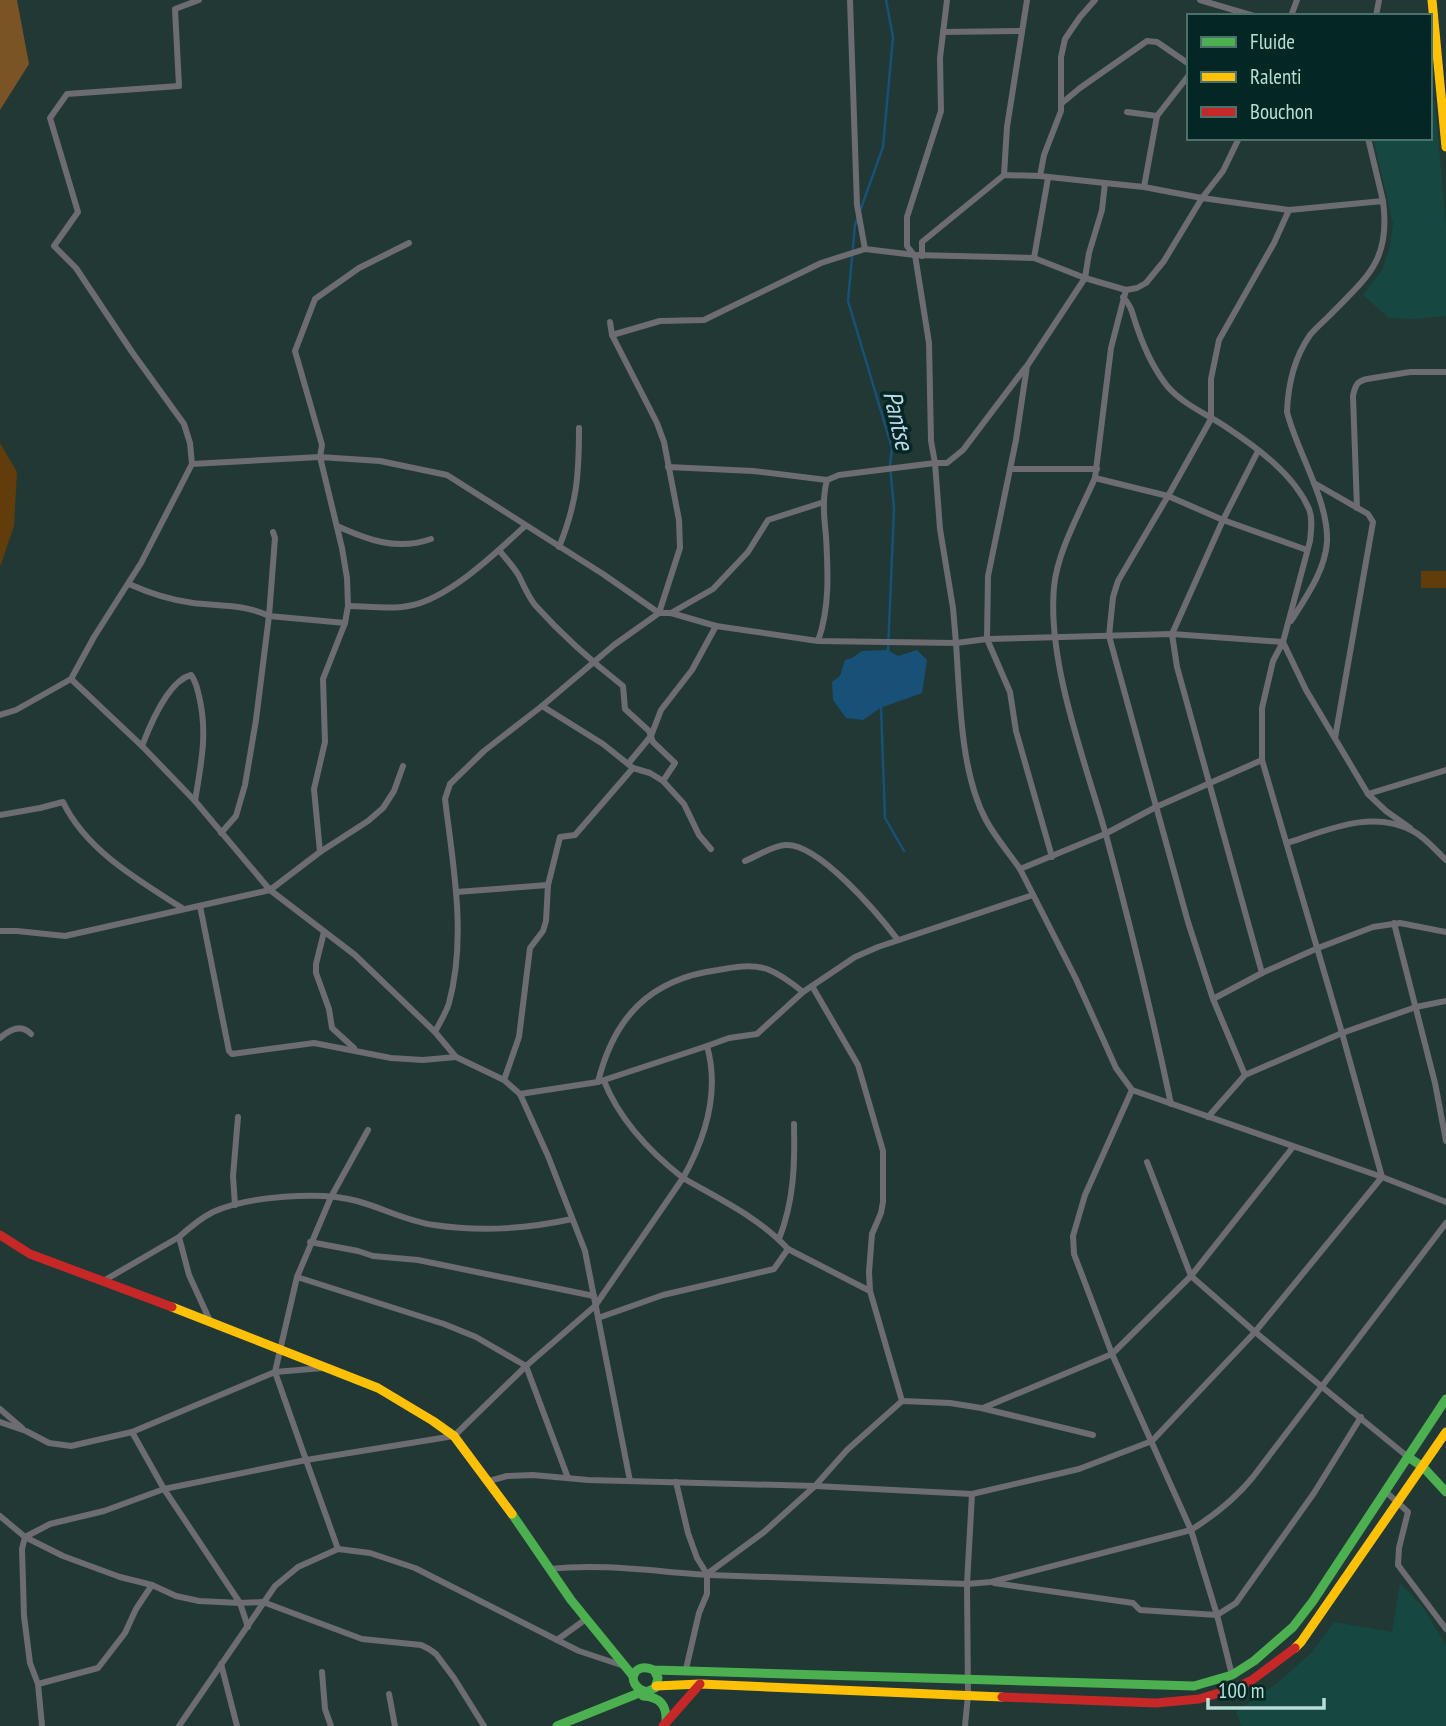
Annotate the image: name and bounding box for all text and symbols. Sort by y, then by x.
legend [1187,14,1432,140]
text: Fluide [1250,28,1295,55]
text: Ralenti [1250,63,1302,90]
text: Bouchon [1250,98,1313,125]
water label: Pantse [876,387,922,455]
scale bar [1208,1666,1324,1710]
text: 100 m [1218,1677,1264,1704]

